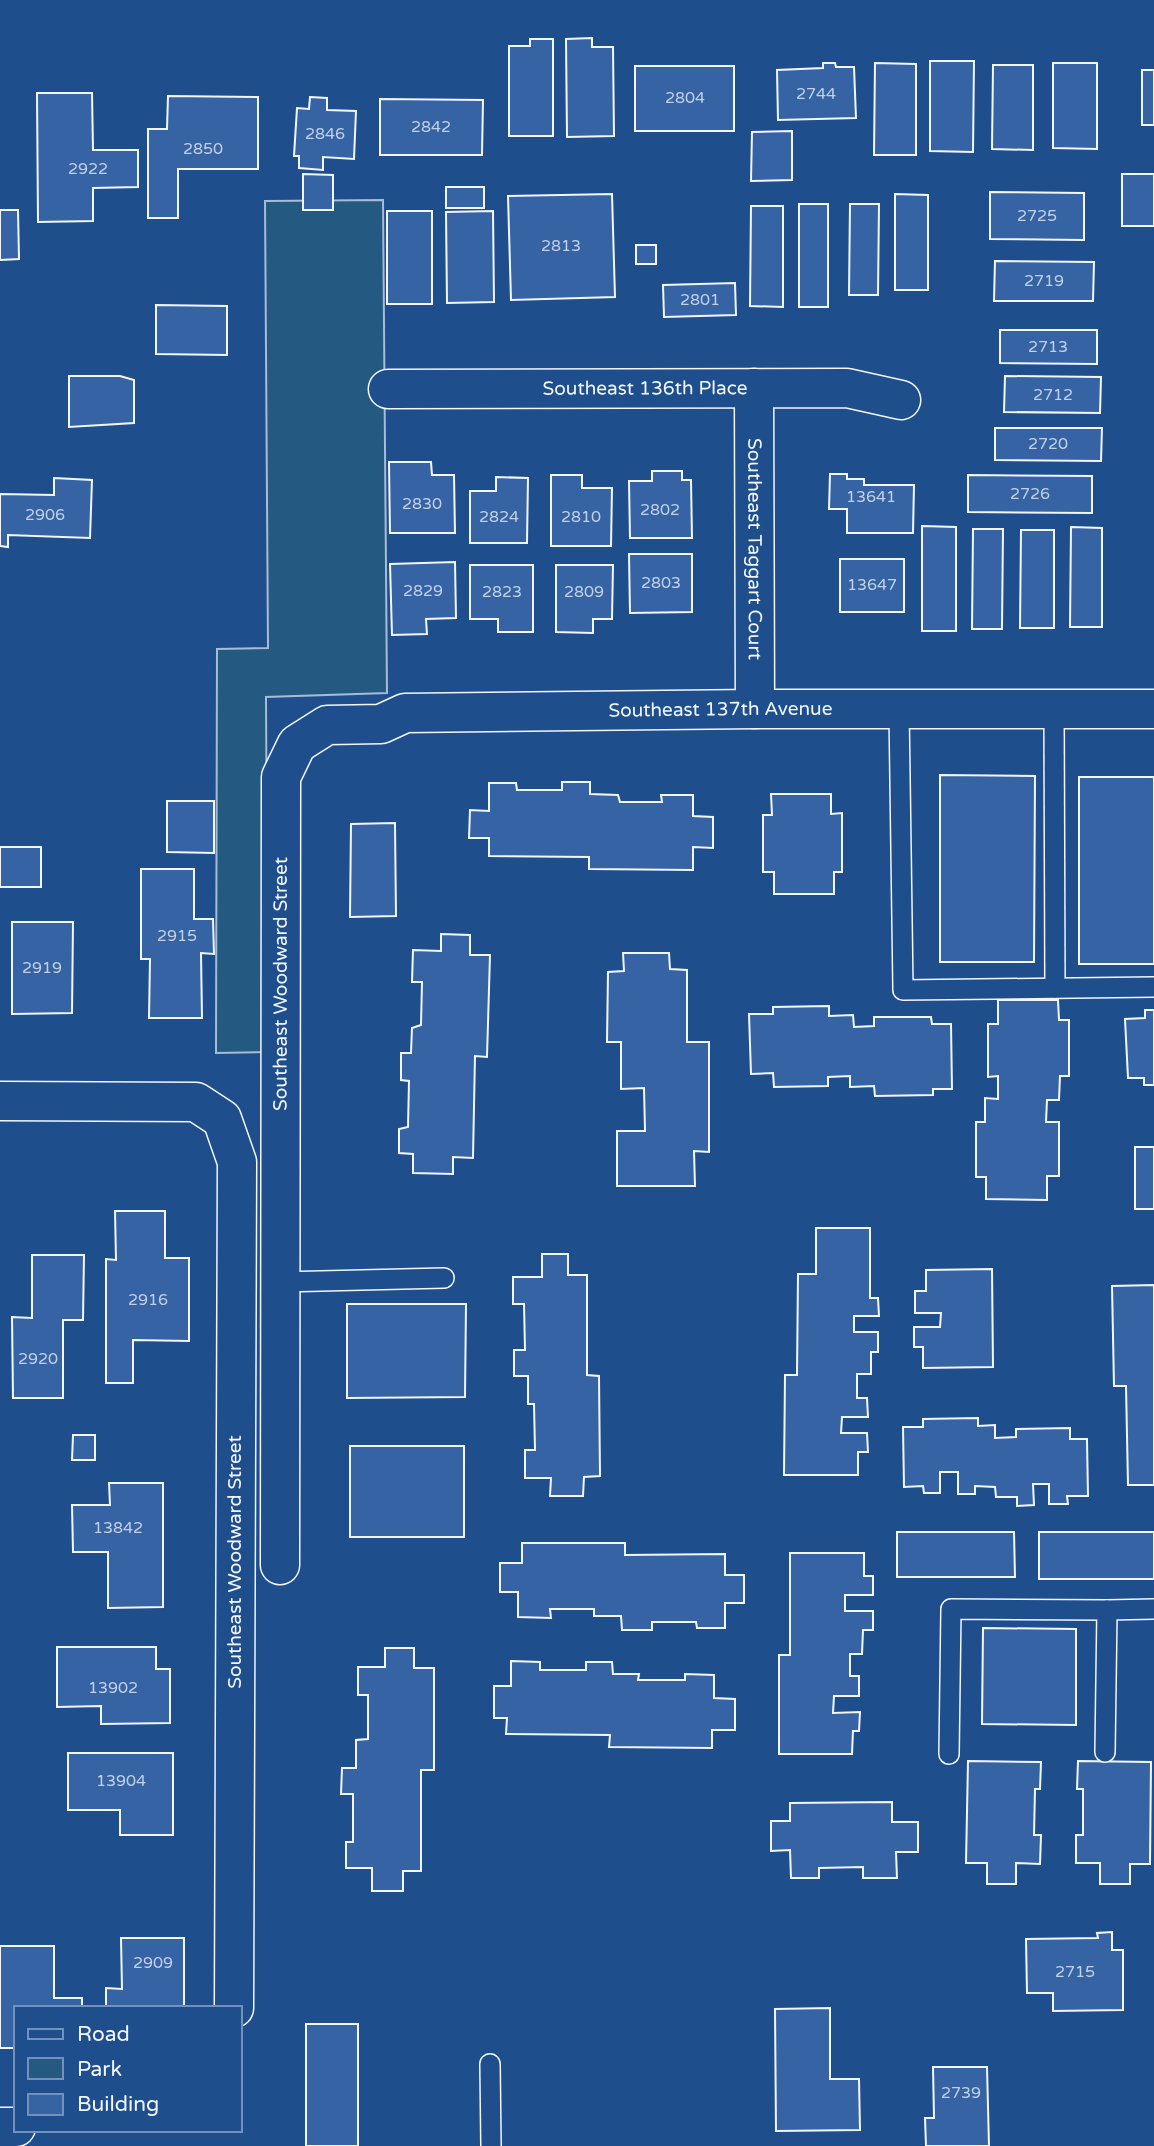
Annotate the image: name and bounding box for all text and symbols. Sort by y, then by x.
house number: 2744 [796,84,836,104]
house number: 2804 [665,88,705,108]
house number: 2842 [411,117,451,137]
house number: 2846 [305,124,345,144]
house number: 2850 [183,139,223,159]
house number: 2922 [68,159,108,179]
house number: 2725 [1017,206,1057,226]
house number: 2813 [541,236,581,256]
house number: 2719 [1024,271,1064,291]
house number: 2801 [680,290,720,310]
house number: 2713 [1028,337,1068,357]
street label: Southeast 136th Place [543,377,747,400]
house number: 2712 [1033,385,1073,405]
house number: 2720 [1028,434,1068,454]
street label: Southeast Taggart Court [743,438,766,660]
house number: 2726 [1010,484,1050,504]
house number: 13641 [846,487,896,507]
house number: 2830 [402,494,442,514]
house number: 2802 [640,500,680,520]
house number: 2906 [25,505,65,525]
house number: 2824 [479,507,519,527]
house number: 2810 [561,507,601,527]
house number: 2803 [641,573,681,593]
house number: 13647 [847,575,897,595]
house number: 2829 [403,581,443,601]
house number: 2823 [482,582,522,602]
house number: 2809 [564,582,604,602]
street label: Southeast 137th Avenue [608,698,832,722]
street label: Southeast Woodward Street [270,857,292,1111]
house number: 2915 [157,926,197,946]
house number: 2919 [22,958,62,978]
house number: 2916 [128,1290,168,1310]
house number: 2920 [18,1349,58,1369]
street label: Southeast Woodward Street [224,1435,246,1689]
house number: 13842 [93,1518,143,1538]
house number: 13902 [88,1678,138,1698]
house number: 13904 [96,1771,146,1791]
house number: 2909 [133,1953,173,1973]
house number: 2715 [1055,1962,1095,1982]
legend [14,2006,242,2132]
text: Road [77,2022,130,2047]
text: Park [77,2057,122,2082]
house number: 2739 [941,2083,981,2103]
text: Building [77,2092,159,2117]

